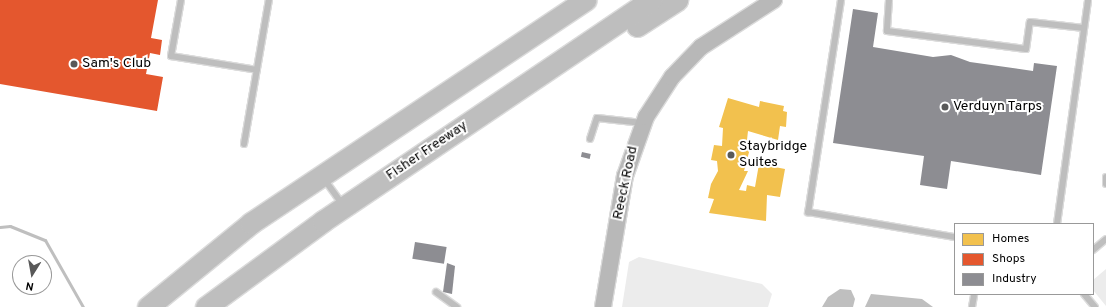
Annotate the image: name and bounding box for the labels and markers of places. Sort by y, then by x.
place label: Sam's Club [82,56,151,72]
marker: Sam's Club [69,59,79,69]
place label: Verduyn Tarps [953,99,1043,115]
marker: Verduyn Tarps [940,102,950,112]
place label: Staybridge Suites [739,139,807,172]
marker: Staybridge Suites [726,150,736,160]

